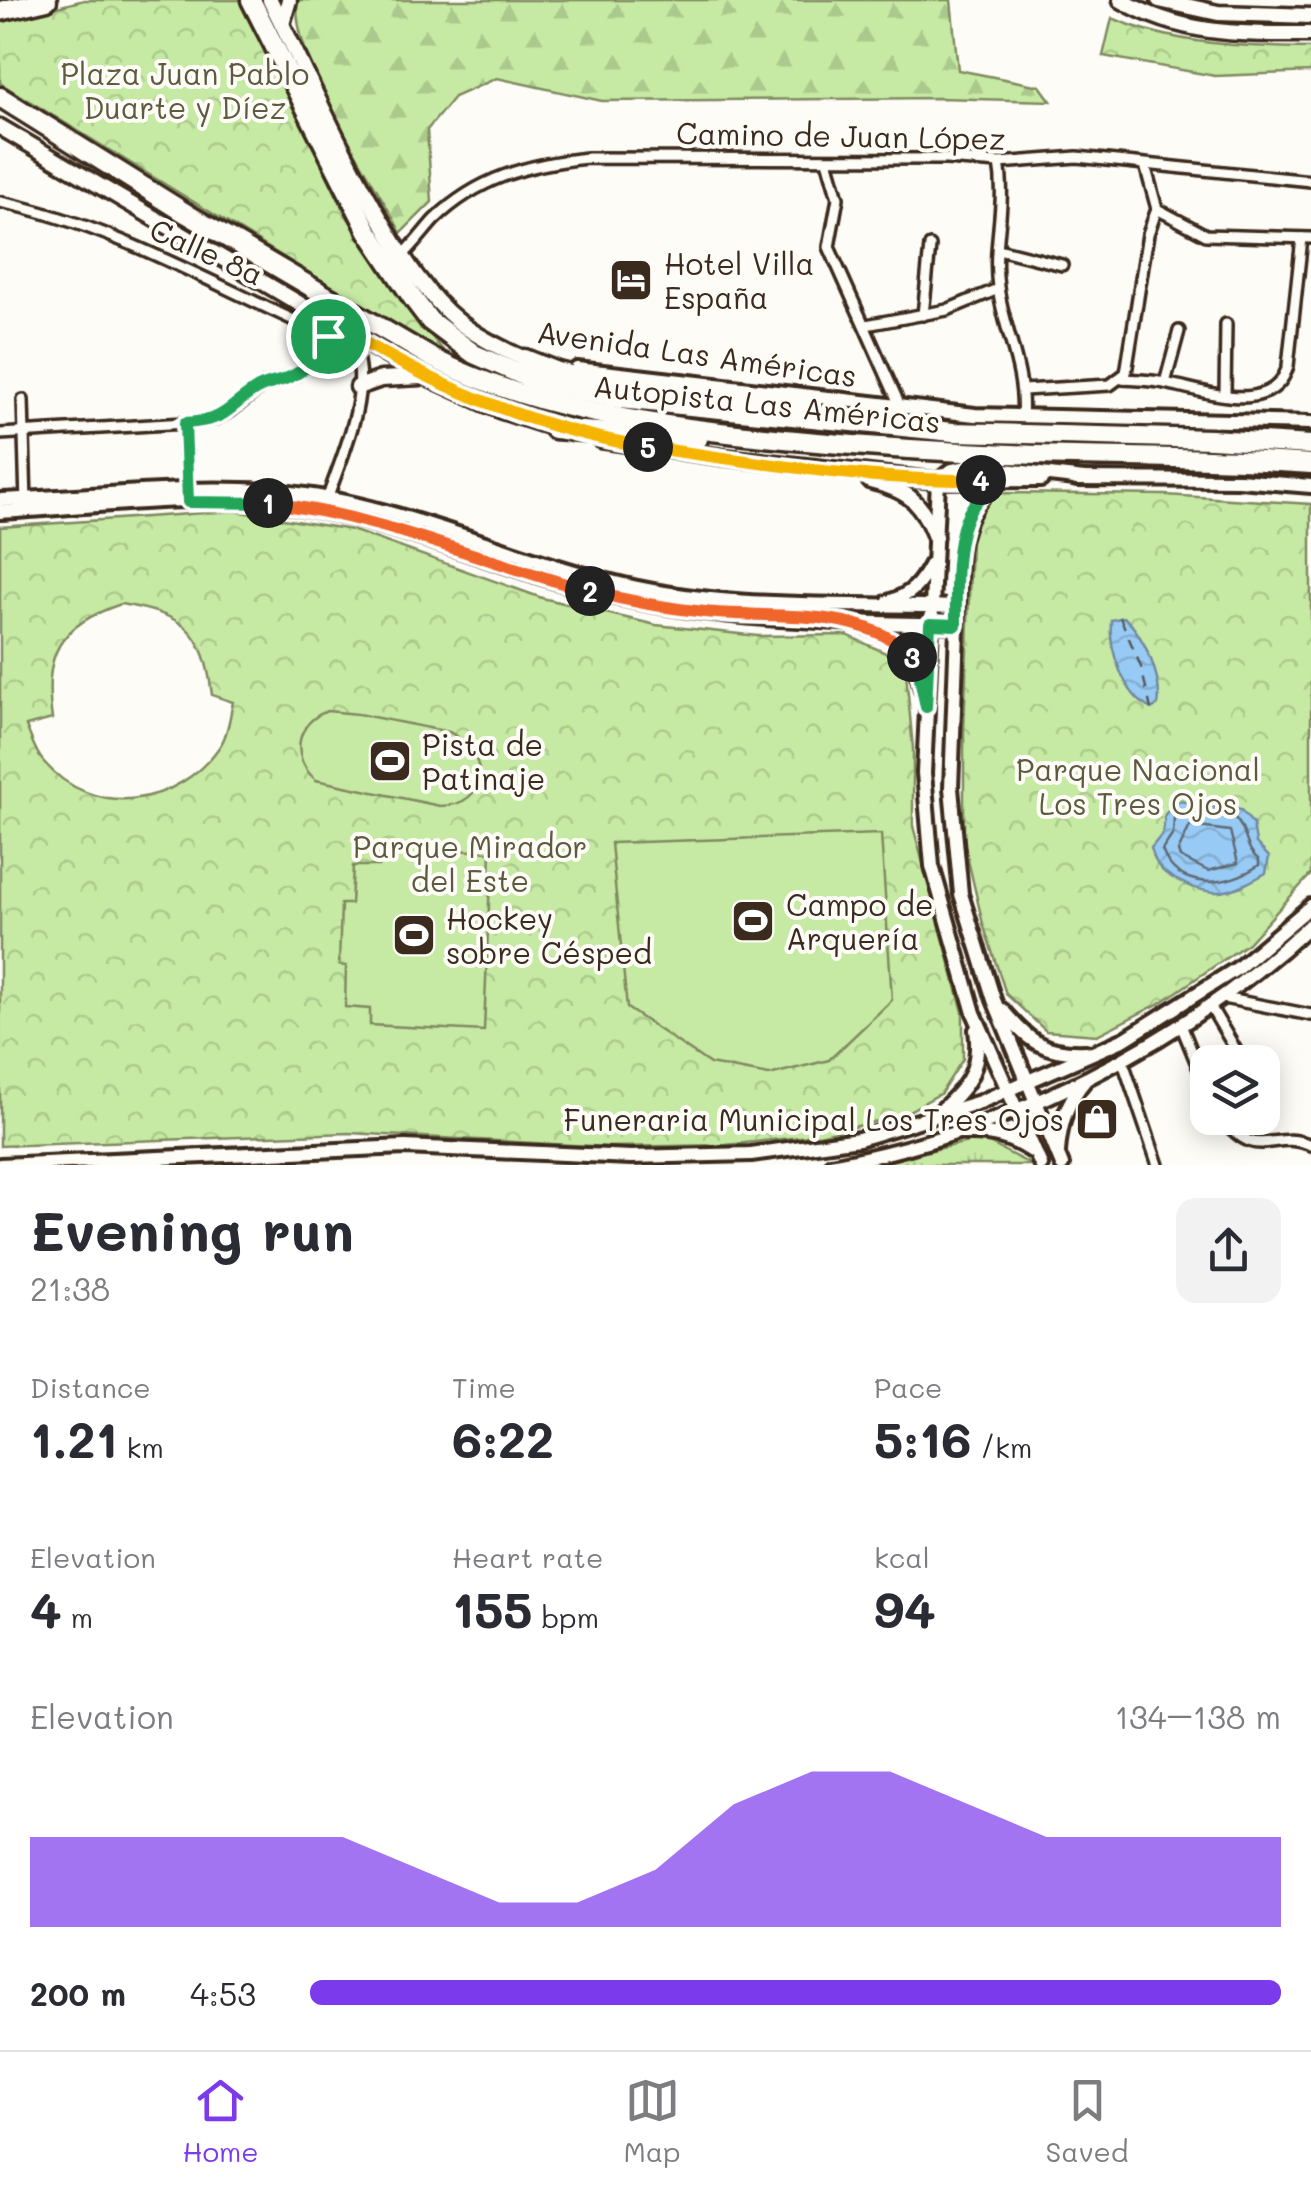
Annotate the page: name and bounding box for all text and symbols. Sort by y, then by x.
park label: Plaza Juan Pablo Duarte y Díez [61,53,309,127]
street label: Camino de Juan López [676,112,1006,158]
street label: Calle 8a [144,208,270,294]
place label: Hotel Villa España [664,243,814,317]
hotel icon: Hotel Villa España [608,257,654,303]
pin [286,294,371,379]
icon: arrive [301,309,356,364]
street label: Avenida Las Américas [535,311,859,395]
street label: Autopista Las Américas [591,365,943,441]
pin: 5 [623,422,673,472]
text: 5 [640,429,656,465]
pin: 4 [956,455,1006,505]
text: 4 [972,462,990,498]
pin: 1 [243,478,293,528]
text: 1 [262,485,274,521]
pin: 2 [565,566,615,616]
text: 2 [582,573,598,609]
pin: 3 [887,632,937,682]
text: 3 [904,639,920,675]
place label: Pista de Patinaje [422,724,545,798]
sports icon: Pista de Patinaje [367,738,413,784]
park label: Parque Nacional Los Tres Ojos [1016,749,1260,823]
park label: Parque Mirador del Este [353,826,587,900]
place label: Campo de Arquería [786,884,934,958]
place label: Hockey sobre Césped [446,898,652,972]
sports icon: Campo de Arquería [730,898,776,944]
sports icon: Hockey sobre Césped [391,912,437,958]
map controls [1190,1045,1280,1135]
button: layers [1190,1045,1280,1135]
shop icon: Funeraria Municipal Los Tres Ojos [1074,1096,1120,1142]
place label: Funeraria Municipal Los Tres Ojos [564,1099,1064,1139]
text: Evening run [30,1193,354,1265]
button: share [1176,1198,1281,1303]
text: 21:38 [30,1267,110,1309]
text: Distance [30,1369,151,1405]
text: Time [452,1369,516,1405]
text: Pace [874,1369,942,1405]
text: 1.21 [30,1405,118,1471]
text: 6:22 [452,1405,554,1471]
text: 5:16 [874,1405,971,1471]
text: km [118,1429,164,1465]
text: /km [971,1429,1032,1465]
text: Elevation [30,1539,156,1575]
text: Heart rate [452,1539,603,1575]
text: kcal [874,1539,930,1575]
text: 4 [30,1575,62,1641]
text: 155 [452,1575,533,1641]
text: 94 [874,1575,936,1641]
text: m [62,1599,93,1635]
text: bpm [533,1599,599,1635]
text: Elevation [30,1695,174,1737]
text: 134–138 m [1115,1695,1281,1737]
text: 200 m [30,1972,126,2014]
text: 4:53 [190,1972,256,2014]
tab: Home [182,2073,259,2169]
tab: Map [624,2073,681,2169]
tab: Saved [1045,2073,1129,2169]

